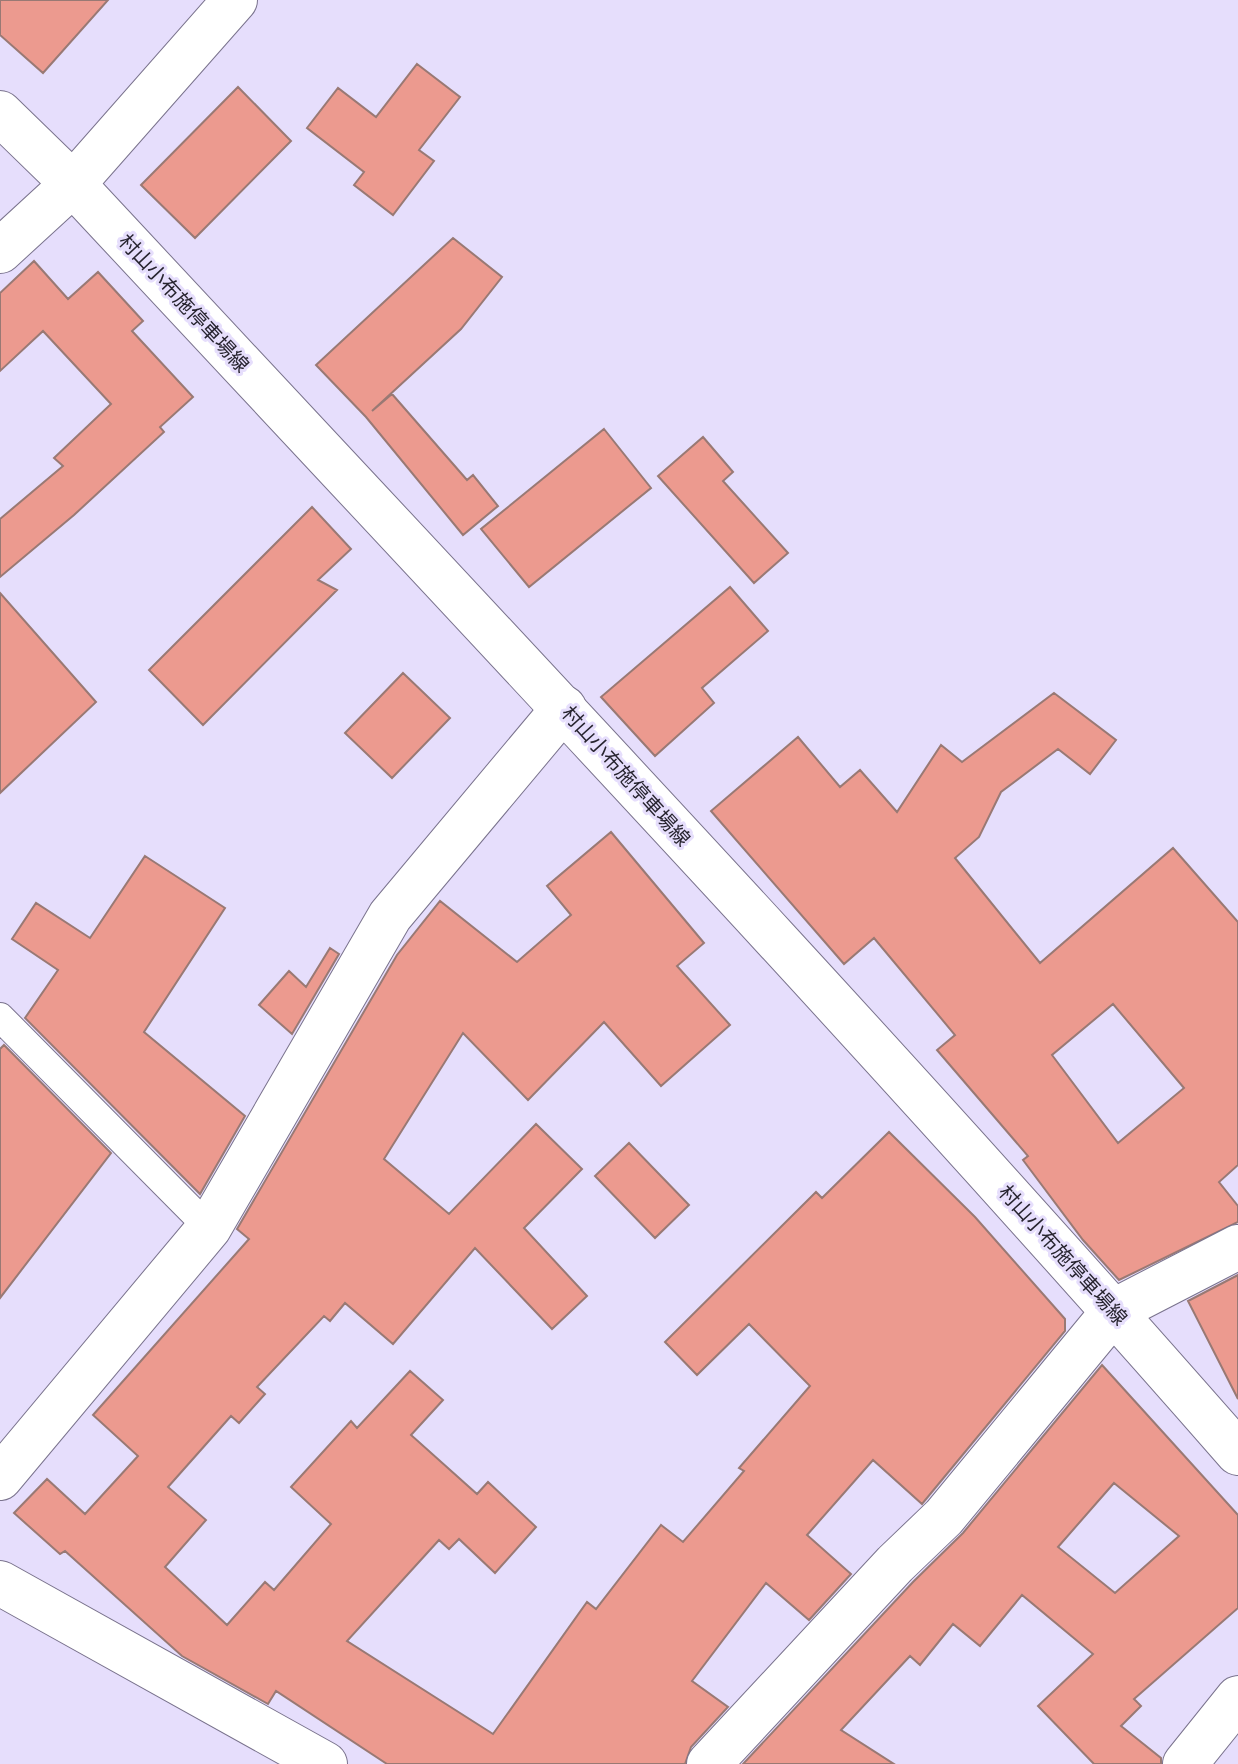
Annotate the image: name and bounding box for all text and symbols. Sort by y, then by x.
street label: 村山小布施停車場線 [115,228,255,376]
street label: 村山小布施停車場線 [558,700,696,850]
street label: 村山小布施停車場線 [995,1179,1133,1329]

